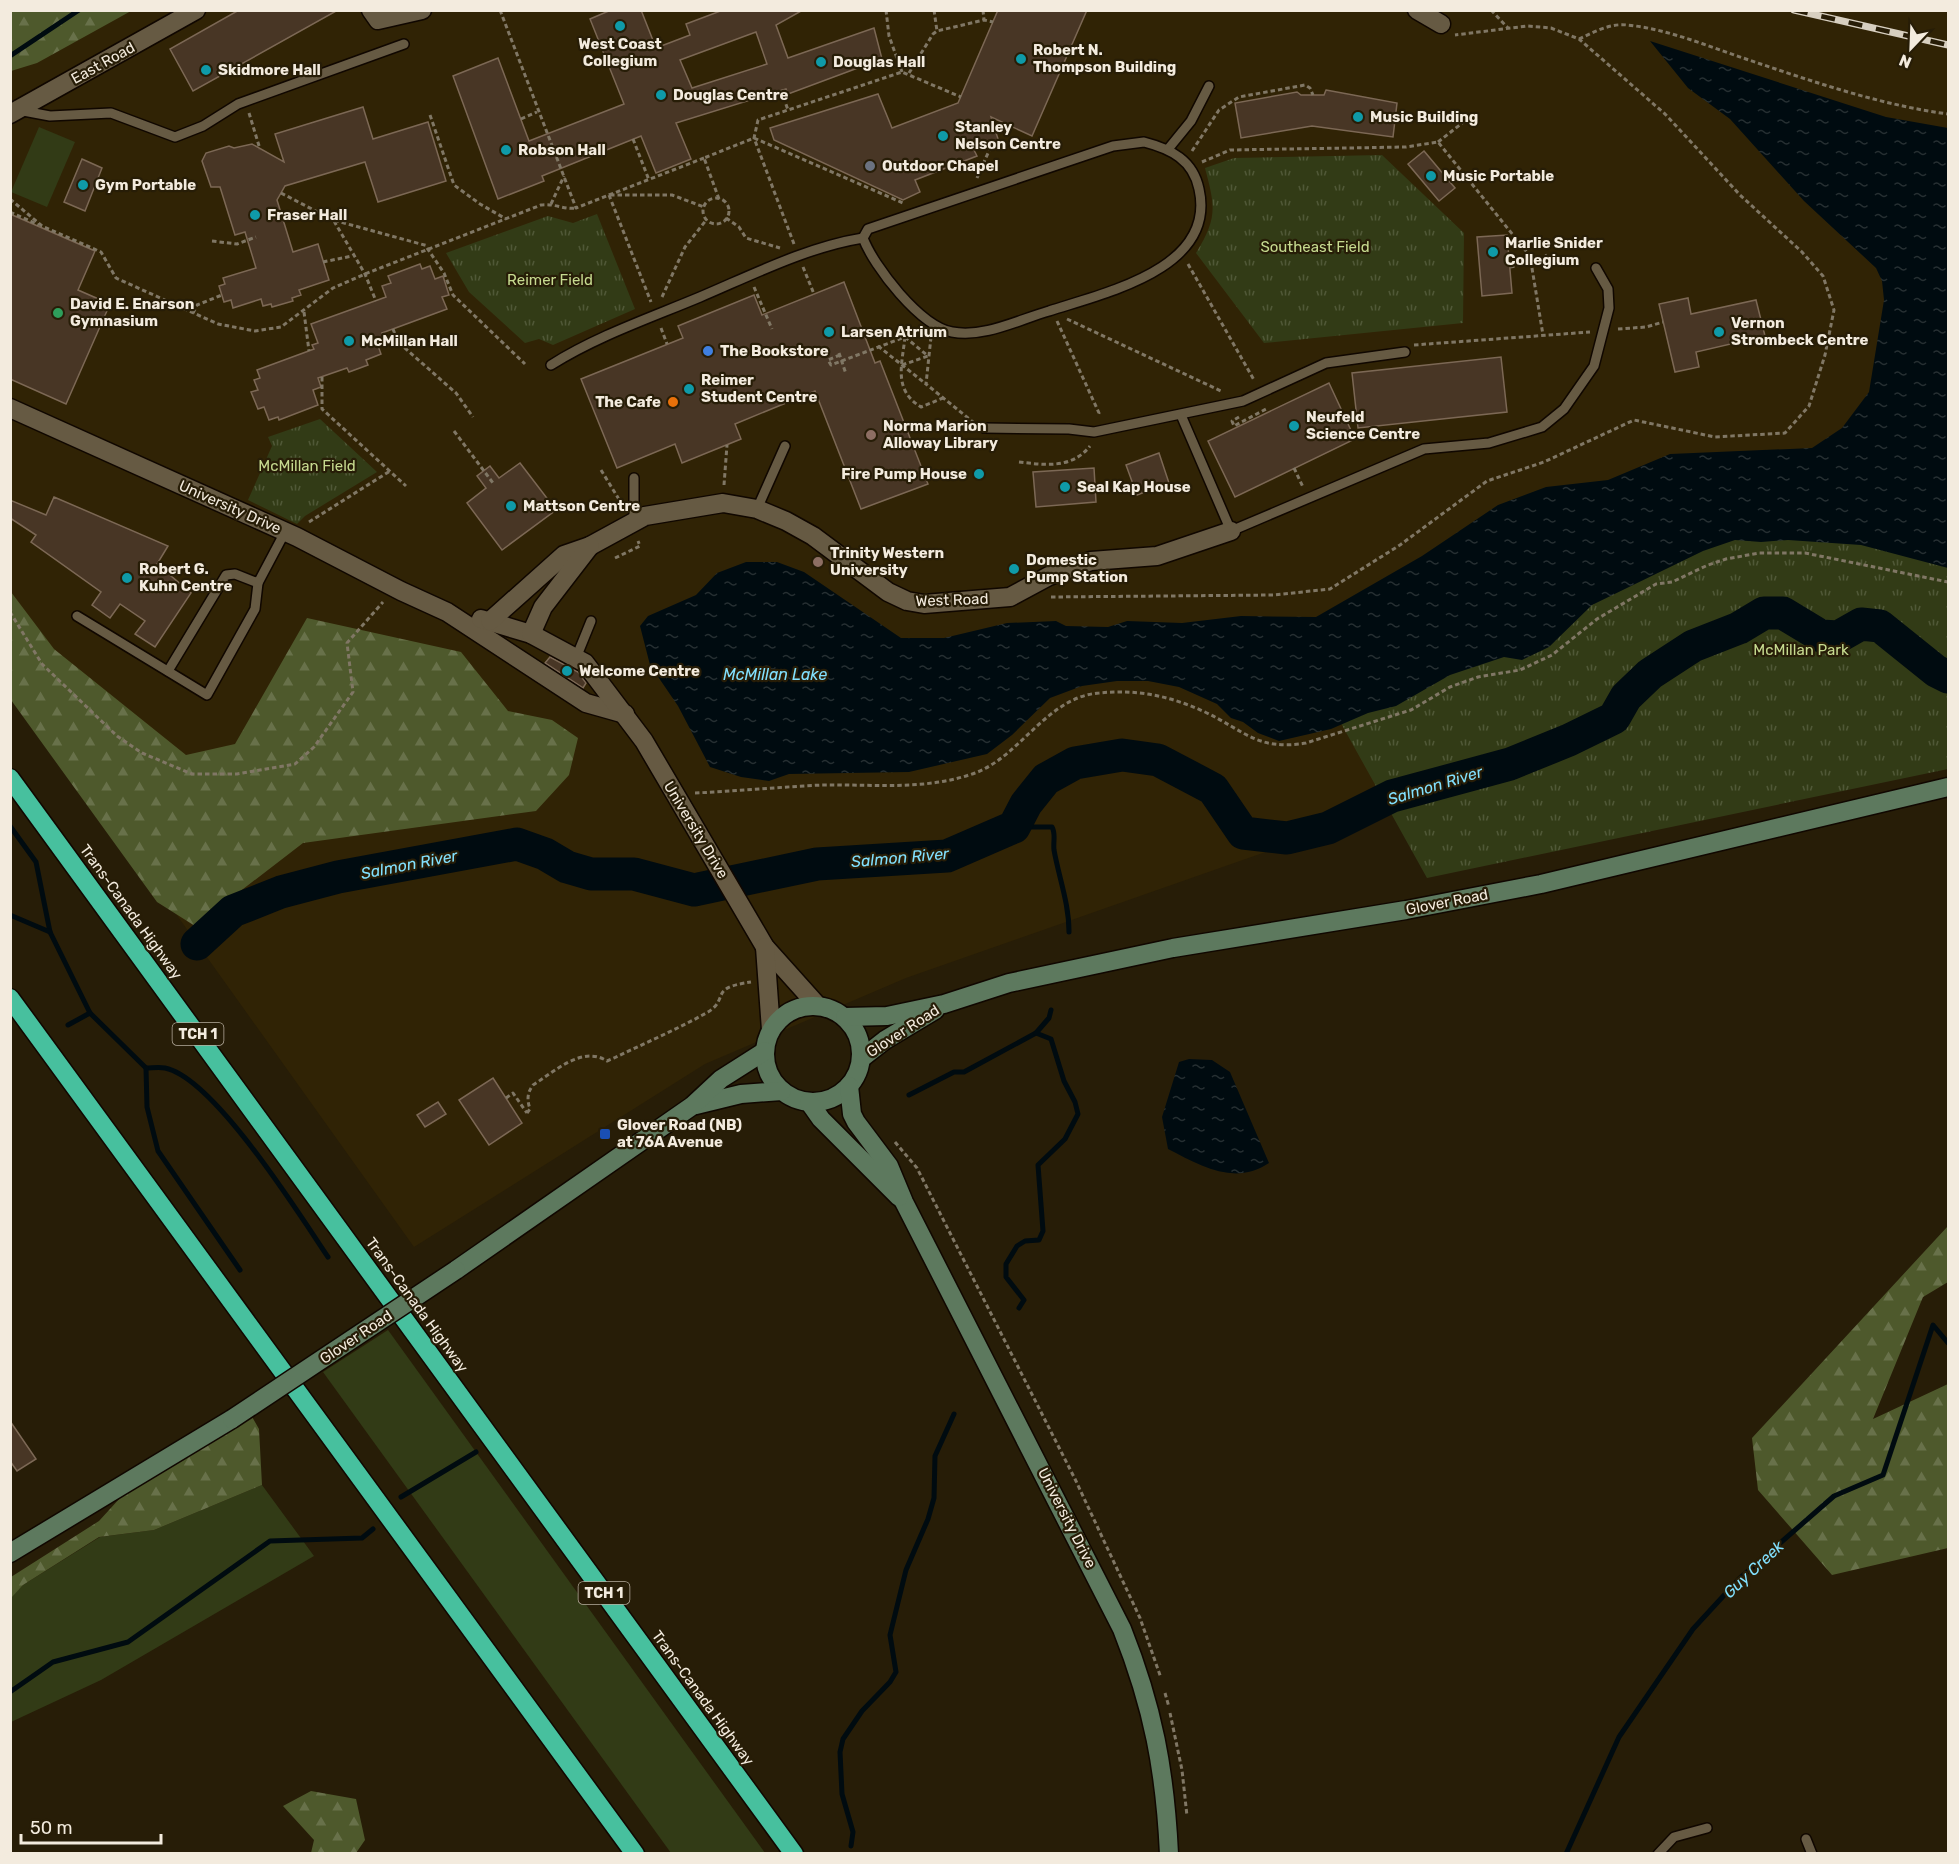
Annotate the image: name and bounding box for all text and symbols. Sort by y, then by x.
north arrow [1881,18,1941,78]
marker: West Coast Collegium [613,19,627,33]
place label: West Coast Collegium [578,35,662,70]
street label: East Road [68,38,138,88]
place label: Robert N. Thompson Building [1033,41,1176,76]
text: N [1896,50,1914,72]
marker: Robert N. Thompson Building [1014,52,1028,66]
place label: Douglas Hall [833,53,925,71]
marker: Douglas Hall [814,55,828,69]
place label: Skidmore Hall [218,61,321,79]
marker: Skidmore Hall [199,63,213,77]
place label: Douglas Centre [673,86,788,104]
marker: Douglas Centre [654,88,668,102]
place label: Music Building [1370,108,1478,126]
marker: Music Building [1351,110,1365,124]
place label: Stanley Nelson Centre [955,118,1061,153]
marker: Stanley Nelson Centre [936,129,950,143]
place label: Robson Hall [518,141,606,159]
marker: Robson Hall [499,143,513,157]
place label: Outdoor Chapel [882,157,999,175]
marker: Outdoor Chapel [863,159,877,173]
place label: Music Portable [1443,167,1554,185]
marker: Music Portable [1424,169,1438,183]
place label: Gym Portable [95,176,196,194]
marker: Gym Portable [76,178,90,192]
place label: Fraser Hall [267,206,347,224]
marker: Fraser Hall [248,208,262,222]
place label: Marlie Snider Collegium [1505,234,1603,269]
park label: Southeast Field [1260,238,1370,256]
marker: Marlie Snider Collegium [1486,245,1500,259]
park label: Reimer Field [507,271,593,289]
place label: David E. Enarson Gymnasium [70,295,194,330]
marker: David E. Enarson Gymnasium [51,306,65,320]
place label: Vernon Strombeck Centre [1731,314,1868,349]
place label: Larsen Atrium [841,323,947,341]
marker: Larsen Atrium [822,325,836,339]
marker: Vernon Strombeck Centre [1712,325,1726,339]
place label: McMillan Hall [361,332,458,350]
marker: McMillan Hall [342,334,356,348]
place label: The Bookstore [720,342,829,360]
marker: The Bookstore [701,344,715,358]
place label: Reimer Student Centre [701,371,817,406]
marker: Reimer Student Centre [682,382,696,396]
place label: The Cafe [595,393,661,411]
marker: The Cafe [666,395,680,409]
place label: Neufeld Science Centre [1306,408,1420,443]
place label: Norma Marion Alloway Library [883,417,998,452]
marker: Neufeld Science Centre [1287,419,1301,433]
marker: Norma Marion Alloway Library [864,428,878,442]
park label: McMillan Field [258,457,356,475]
place label: Fire Pump House [841,465,967,483]
marker: Fire Pump House [972,467,986,481]
street label: University Drive [176,476,284,538]
place label: Seal Kap House [1077,478,1191,496]
marker: Seal Kap House [1058,480,1072,494]
place label: Mattson Centre [523,497,640,515]
marker: Mattson Centre [504,499,518,513]
place label: Trinity Western University [830,544,944,579]
place label: Domestic Pump Station [1026,551,1128,586]
marker: Trinity Western University [811,555,825,569]
place label: Robert G. Kuhn Centre [139,560,233,595]
marker: Domestic Pump Station [1007,562,1021,576]
marker: Robert G. Kuhn Centre [120,571,134,585]
street label: West Road [915,590,989,610]
park label: McMillan Park [1753,641,1849,659]
place label: Welcome Centre [579,662,700,680]
marker: Welcome Centre [560,664,574,678]
water label: McMillan Lake [723,665,827,684]
water label: Salmon River [1385,762,1486,809]
street label: University Drive [660,778,732,882]
street label: Trans-Canada Highway [76,841,186,983]
water label: Salmon River [850,844,951,871]
water label: Salmon River [359,846,460,883]
street label: Glover Road [1404,885,1490,919]
street label: Glover Road [863,1001,943,1061]
road number: TCH 1 [172,1023,224,1045]
place label: Glover Road (NB) at 76A Avenue [617,1116,742,1151]
marker: Glover Road (NB) at 76A Avenue [598,1127,612,1141]
street label: Trans-Canada Highway [362,1234,472,1376]
street label: Glover Road [316,1306,396,1368]
street label: University Drive [1034,1465,1100,1571]
water label: Guy Creek [1719,1536,1788,1602]
road number: TCH 1 [578,1582,630,1604]
street label: Trans-Canada Highway [648,1627,758,1769]
scale bar [21,1807,160,1845]
text: 50 m [30,1817,73,1839]

